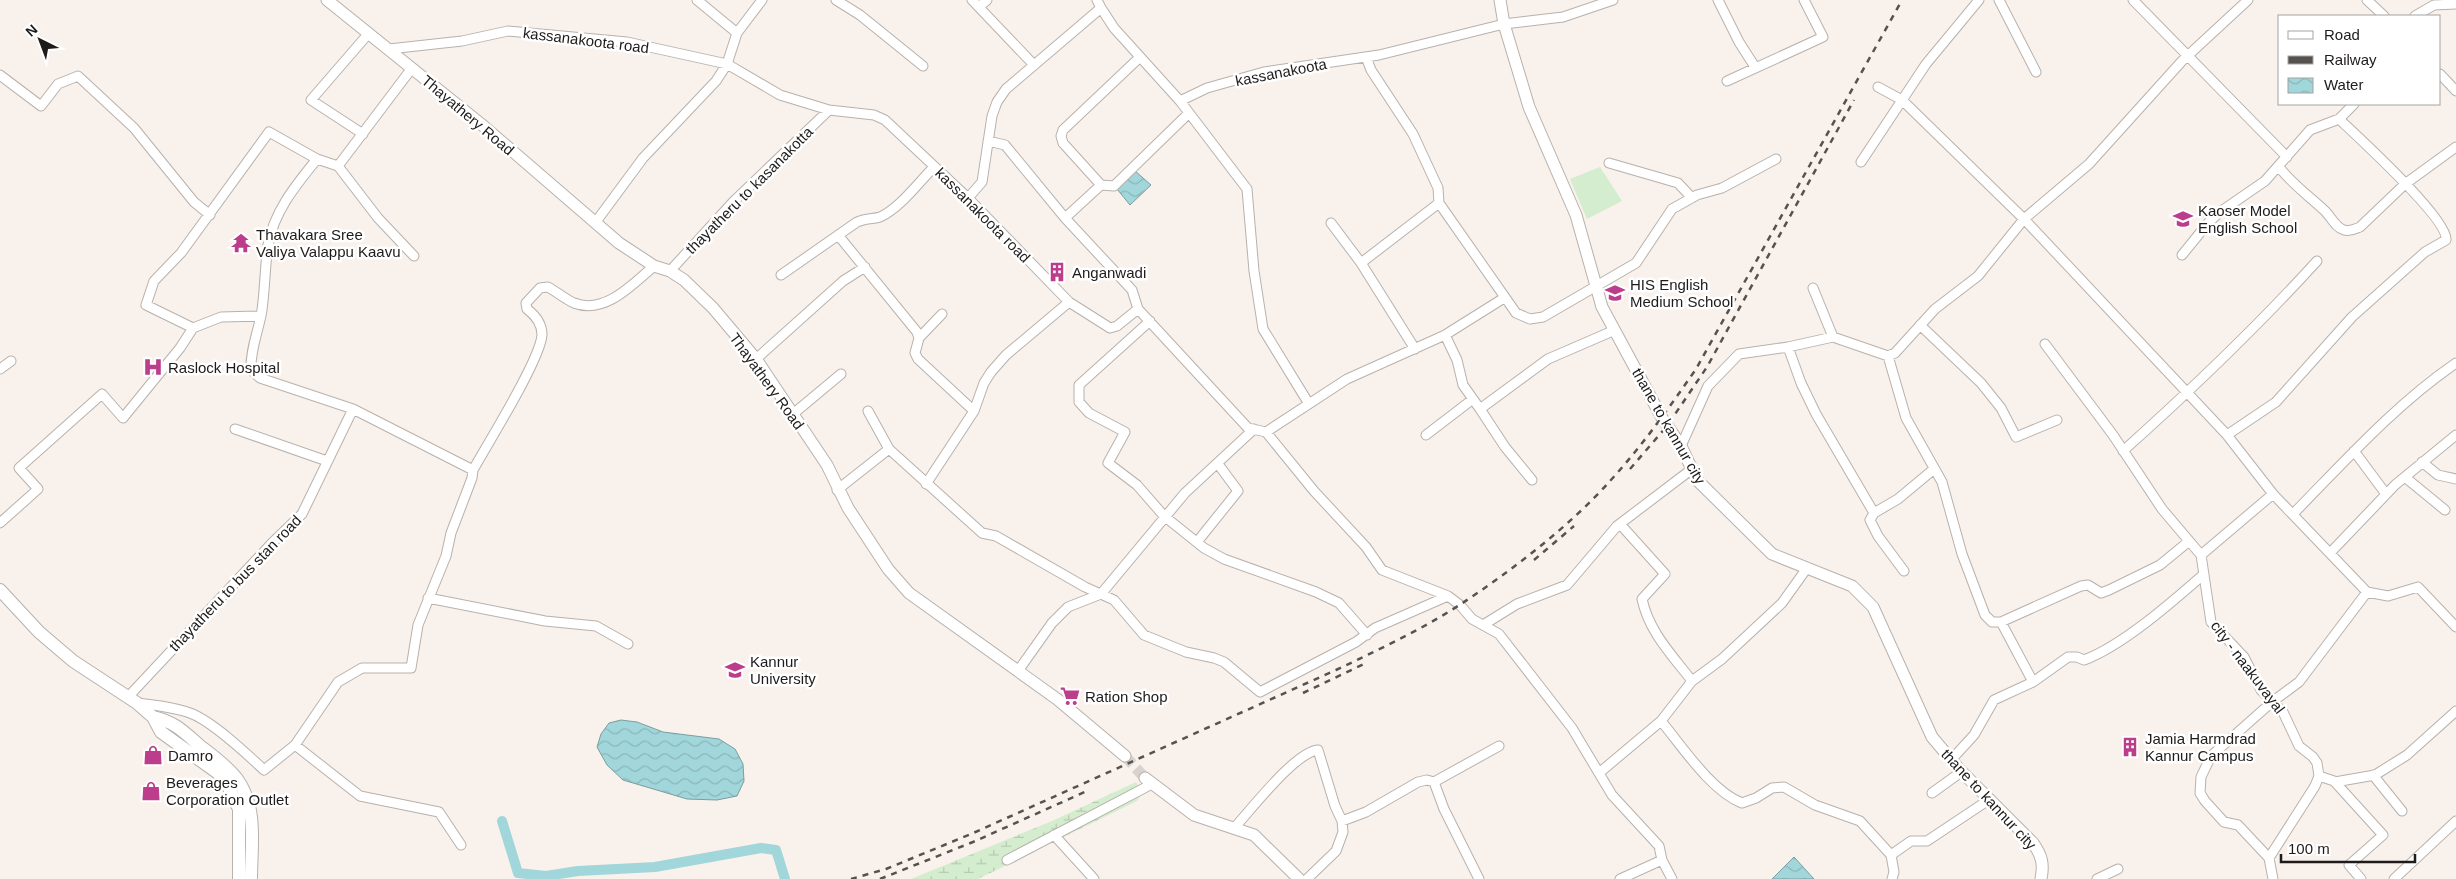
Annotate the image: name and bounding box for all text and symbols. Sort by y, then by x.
north arrow [15,15,65,65]
legend [2278,15,2441,105]
text: N [22,21,40,40]
street label: kassanakoota road [522,24,650,56]
text: Road [2324,26,2360,43]
text: Railway [2324,51,2377,68]
street label: kassanakoota [1234,55,1329,89]
street label: Thayathery Road [418,72,518,158]
text: Water [2324,76,2363,93]
street label: thayatheru to kasanakotta [682,122,817,257]
street label: kassanakoota road [932,164,1034,266]
place label: Kaoser Model English School [2198,202,2297,236]
school or university icon: Kaoser Model English School [2172,208,2194,230]
place label: Thavakara Sree Valiya Valappu Kaavu [256,226,401,260]
temple icon: Thavakara Sree Valiya Valappu Kaavu [230,232,252,254]
building icon: Anganwadi [1046,261,1068,283]
place label: Anganwadi [1072,264,1146,281]
place label: HIS English Medium School [1630,276,1733,310]
school or university icon: HIS English Medium School [1604,282,1626,304]
street label: Thayathery Road [726,329,808,433]
hospital icon: Raslock Hospital [142,356,164,378]
place label: Raslock Hospital [168,359,280,376]
street label: thane to kannur city [1629,365,1709,487]
street label: thayatheru to bus stan road [165,511,305,655]
street label: city - naakuvayal [2208,617,2288,717]
place label: Kannur University [750,653,816,687]
school or university icon: Kannur University [724,659,746,681]
supermarket icon: Ration Shop [1059,685,1081,707]
place label: Ration Shop [1085,688,1168,705]
place label: Jamia Harmdrad Kannur Campus [2145,730,2256,764]
building icon: Jamia Harmdrad Kannur Campus [2119,736,2141,758]
shop icon: Damro [142,744,164,766]
street label: thane to kannur city [1938,745,2040,853]
place label: Damro [168,747,213,764]
place label: Beverages Corporation Outlet [166,774,289,808]
shop icon: Beverages Corporation Outlet [140,780,162,802]
scale bar [2281,832,2415,864]
text: 100 m [2288,840,2330,857]

